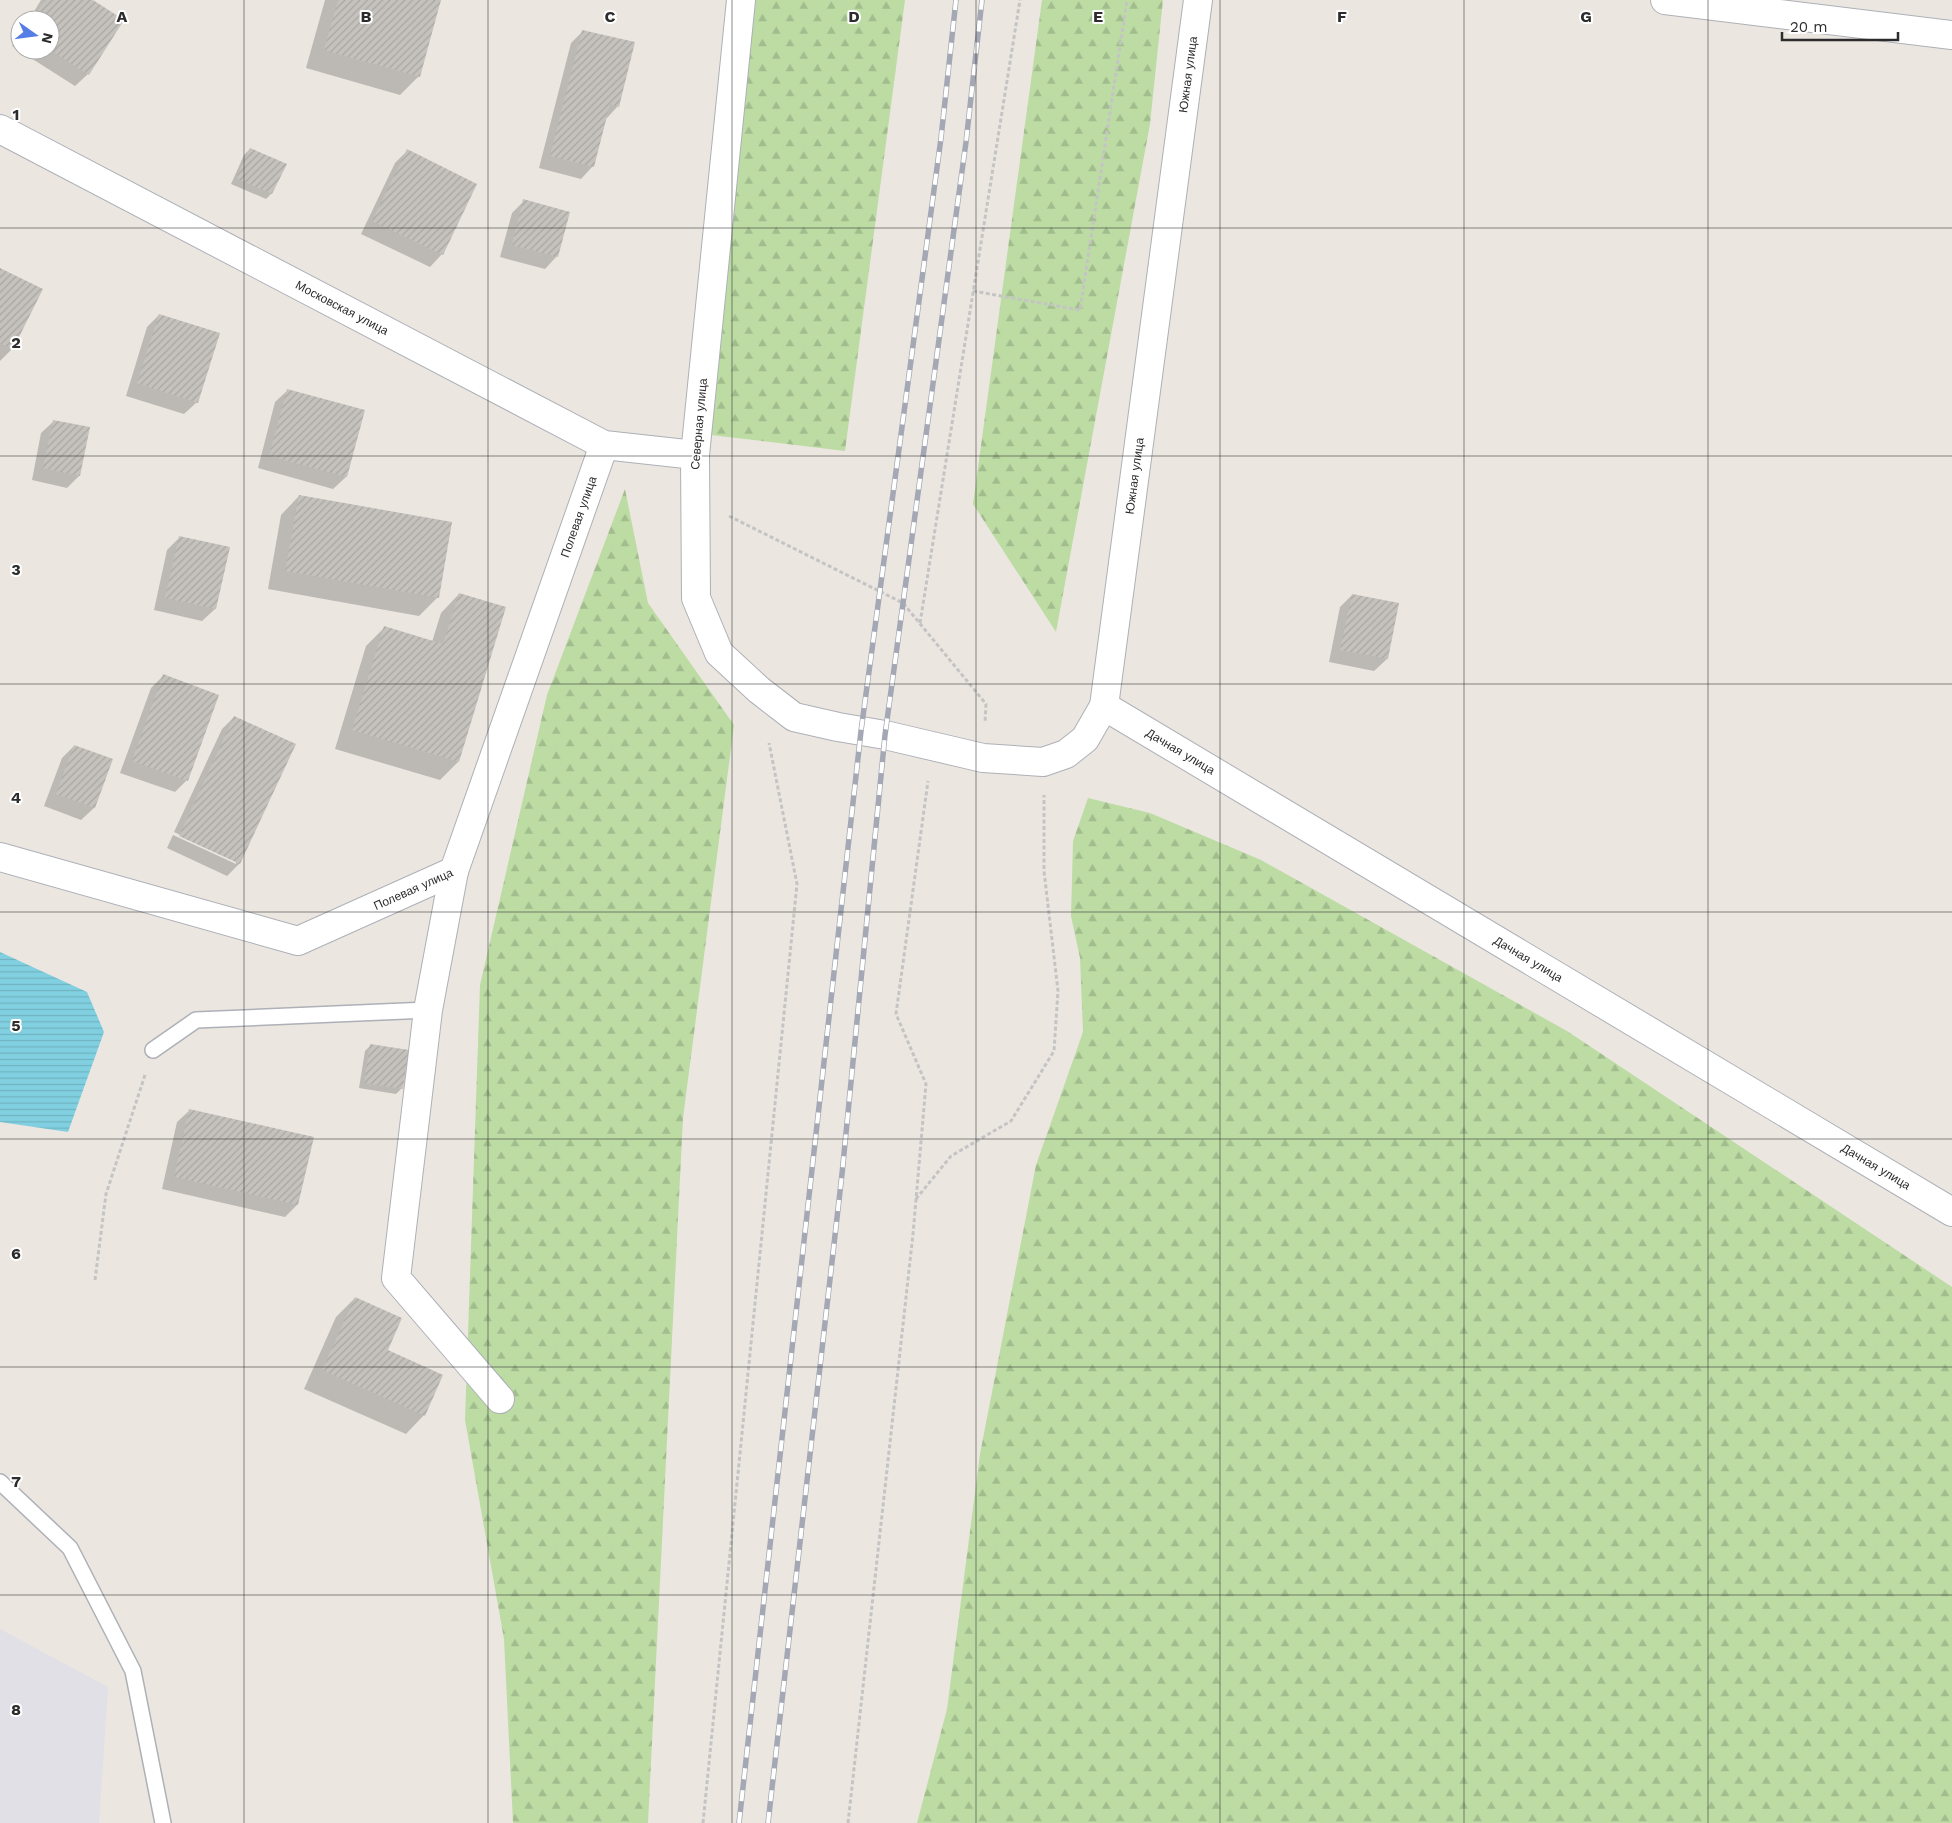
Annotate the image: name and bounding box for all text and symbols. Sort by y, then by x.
text: A [117,7,128,26]
text: B [361,7,372,26]
text: C [605,7,616,26]
text: D [848,7,860,26]
text: E [1093,7,1103,26]
text: F [1337,7,1347,26]
text: G [1580,7,1592,26]
north arrow [10,10,60,60]
scale bar [1782,10,1898,42]
text: 20 m [1790,18,1828,36]
text: N [39,31,57,45]
street label: Южная улица [1176,35,1200,114]
text: 1 [13,105,19,124]
street label: Московская улица [293,278,391,338]
text: 2 [11,333,21,352]
street label: Северная улица [688,377,710,470]
street label: Южная улица [1123,436,1147,515]
street label: Полевая улица [558,474,600,559]
text: 3 [11,560,21,579]
street label: Дачная улица [1143,726,1218,778]
text: 4 [11,788,21,807]
street label: Полевая улица [372,865,455,913]
street label: Дачная улица [1491,933,1565,985]
text: 5 [11,1016,21,1035]
street label: Дачная улица [1839,1141,1913,1193]
text: 6 [11,1244,21,1263]
text: 7 [11,1472,21,1491]
text: 8 [11,1700,21,1719]

